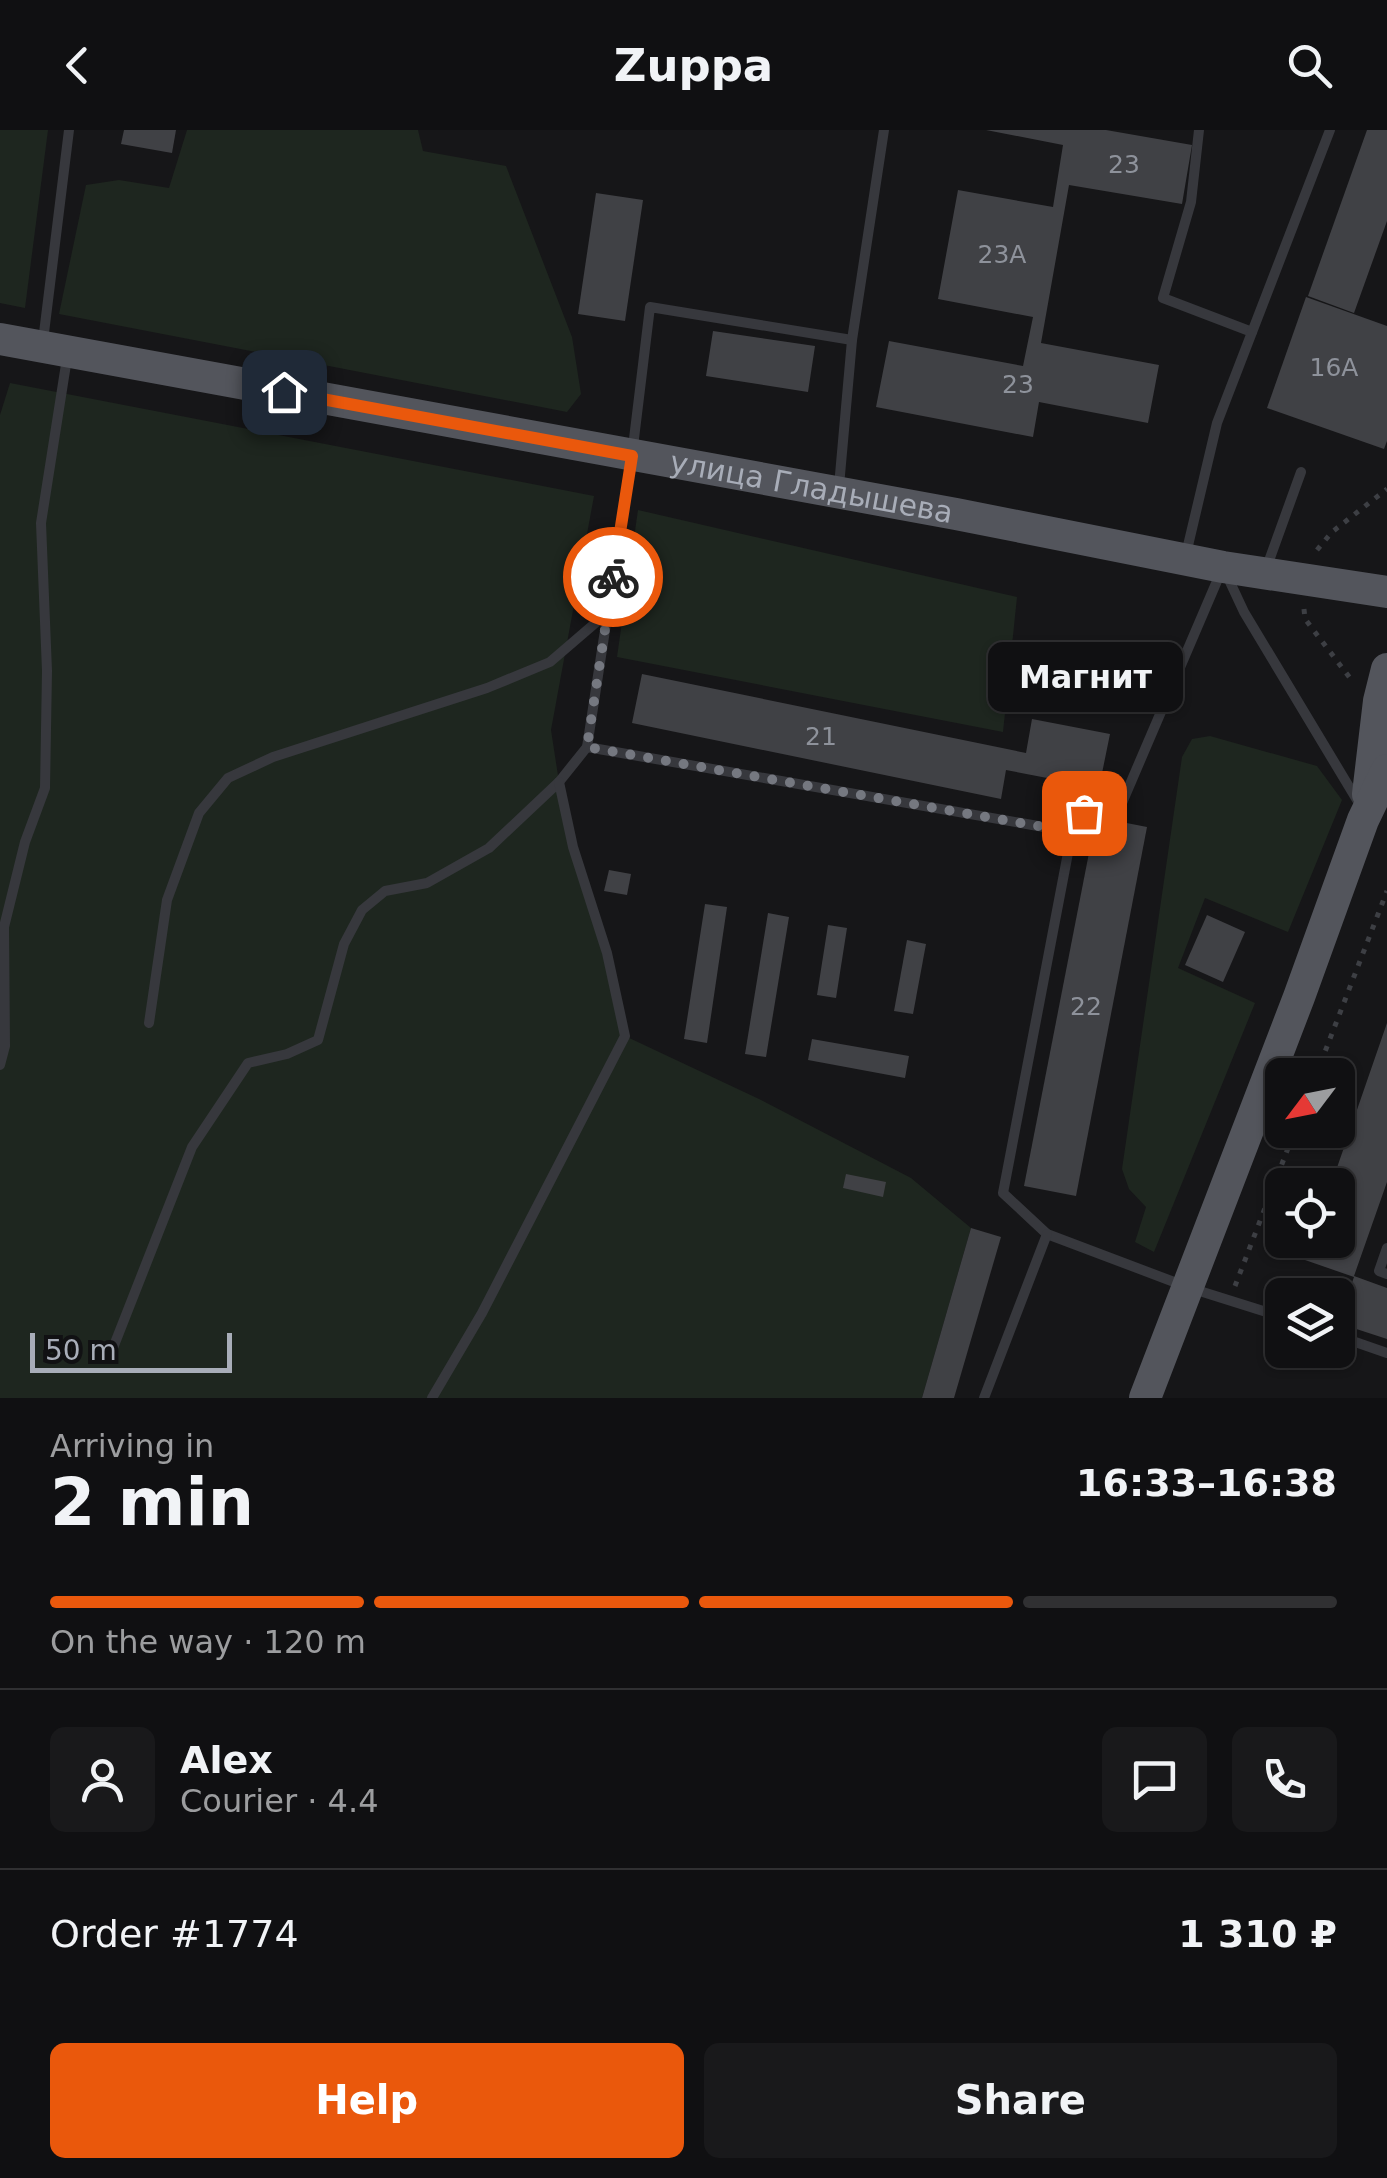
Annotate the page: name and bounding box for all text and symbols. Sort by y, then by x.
icon: back [50,38,105,93]
icon: search [1282,38,1337,93]
text: Zuppa [614,39,773,92]
house number: 23 [1108,150,1140,179]
house number: 23А [978,240,1026,269]
pin [242,350,327,435]
house number: 16А [1310,353,1358,382]
icon: home [257,365,312,420]
house number: 23 [1002,370,1034,399]
street label: улица Гладышева [667,444,956,530]
courier [563,527,663,627]
icon: bike [586,550,641,605]
callout: Магнит [986,643,1182,713]
text: Магнит [1019,658,1152,696]
house number: 21 [805,722,837,751]
pin [1042,771,1127,856]
icon: bag [1057,786,1112,841]
house number: 22 [1070,992,1102,1021]
north arrow [1265,1058,1355,1148]
map controls [1265,1058,1355,1368]
button: locate [1265,1168,1355,1258]
button: layers [1265,1278,1355,1368]
scale bar [30,1328,232,1372]
text: 50 m [45,1334,117,1367]
text: Arriving in [50,1427,214,1465]
text: 16:33–16:38 [1076,1461,1337,1505]
text: 2 min [50,1465,254,1540]
text: On the way · 120 m [50,1623,366,1661]
button: person [50,1727,155,1832]
button: chat [1102,1727,1207,1832]
button: phone [1232,1727,1337,1832]
text: Alex [180,1738,273,1782]
text: Courier · 4.4 [180,1782,379,1820]
text: Order #1774 [50,1912,299,1956]
text: 1 310 ₽ [1178,1912,1337,1956]
button: Help [50,2043,684,2158]
button: Share [704,2043,1337,2158]

